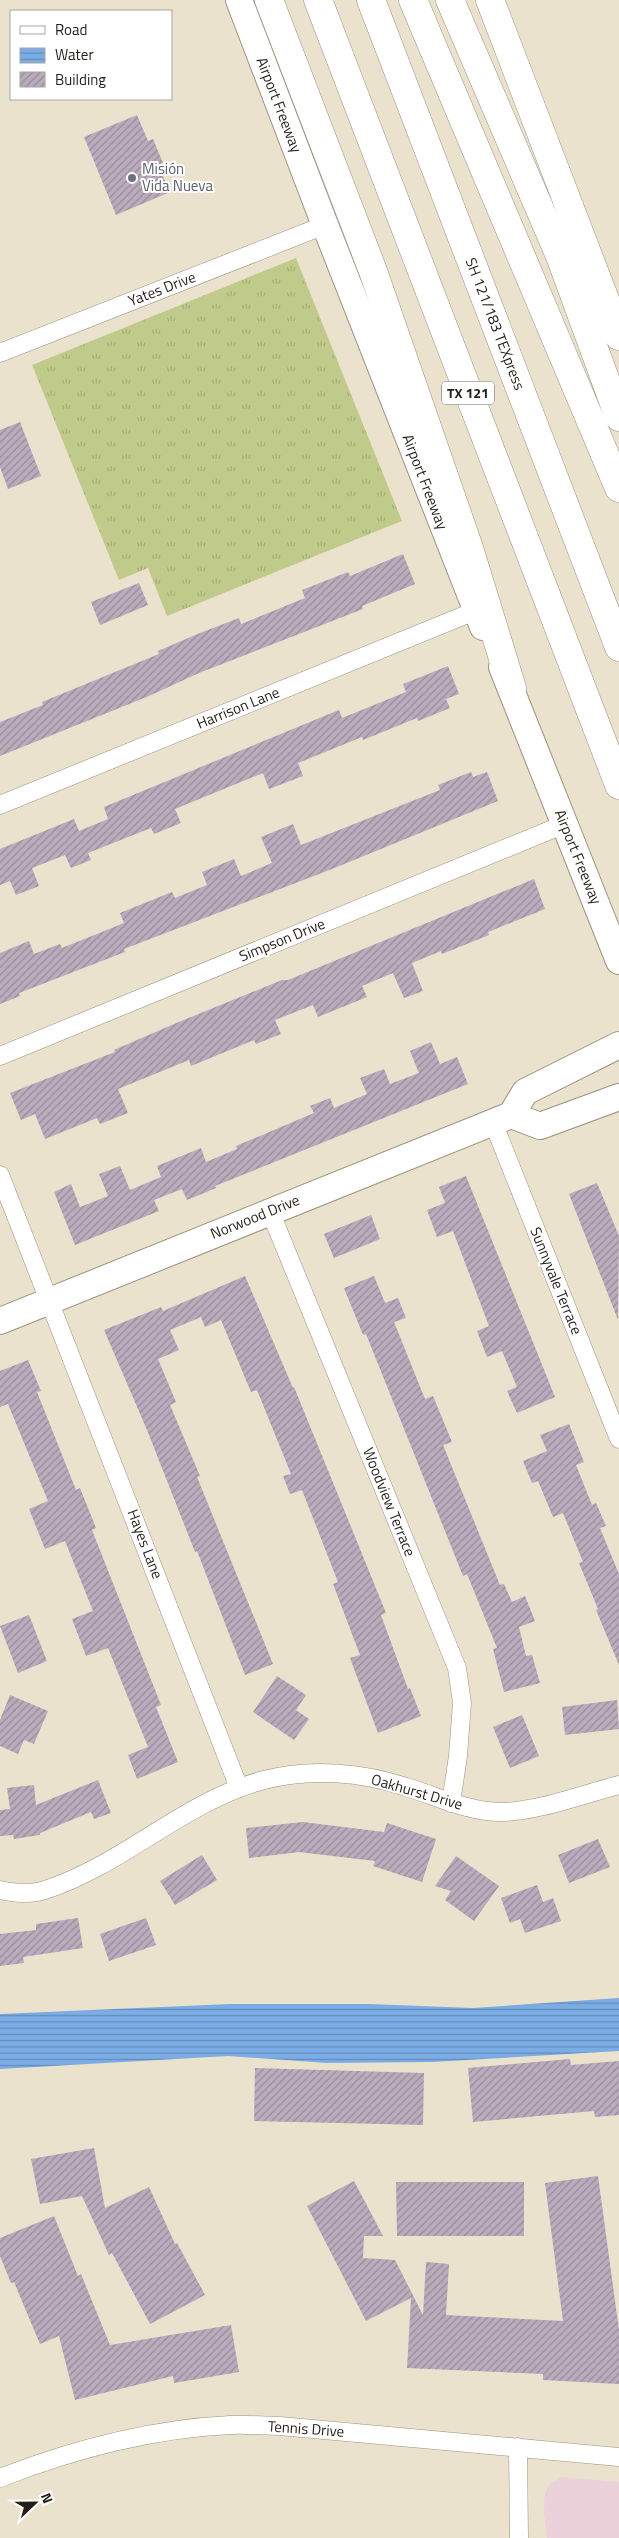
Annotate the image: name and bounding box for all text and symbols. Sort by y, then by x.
legend [10,10,172,100]
text: Road [55,18,87,41]
text: Water [55,43,94,66]
street label: Airport Freeway [251,54,308,156]
text: Building [55,68,106,91]
place label: Misión Vida Nueva [142,157,213,197]
marker: Misión Vida Nueva [126,172,138,184]
street label: SH 121/183 TEXpress [460,254,531,394]
street label: Yates Drive [125,265,199,312]
road number: TX 121 [442,382,494,404]
street label: Airport Freeway [397,431,454,533]
street label: Harrison Lane [193,680,283,735]
street label: Airport Freeway [549,806,608,908]
street label: Simpson Drive [235,912,328,967]
street label: Norwood Drive [207,1188,303,1245]
street label: Sunnyvale Terrace [524,1223,589,1338]
street label: Woodview Terrace [357,1444,422,1560]
street label: Hayes Lane [122,1506,169,1582]
street label: Oakhurst Drive [369,1767,466,1816]
street label: Tennis Drive [267,2414,345,2443]
north arrow [10,2478,60,2528]
text: N [36,2490,59,2506]

